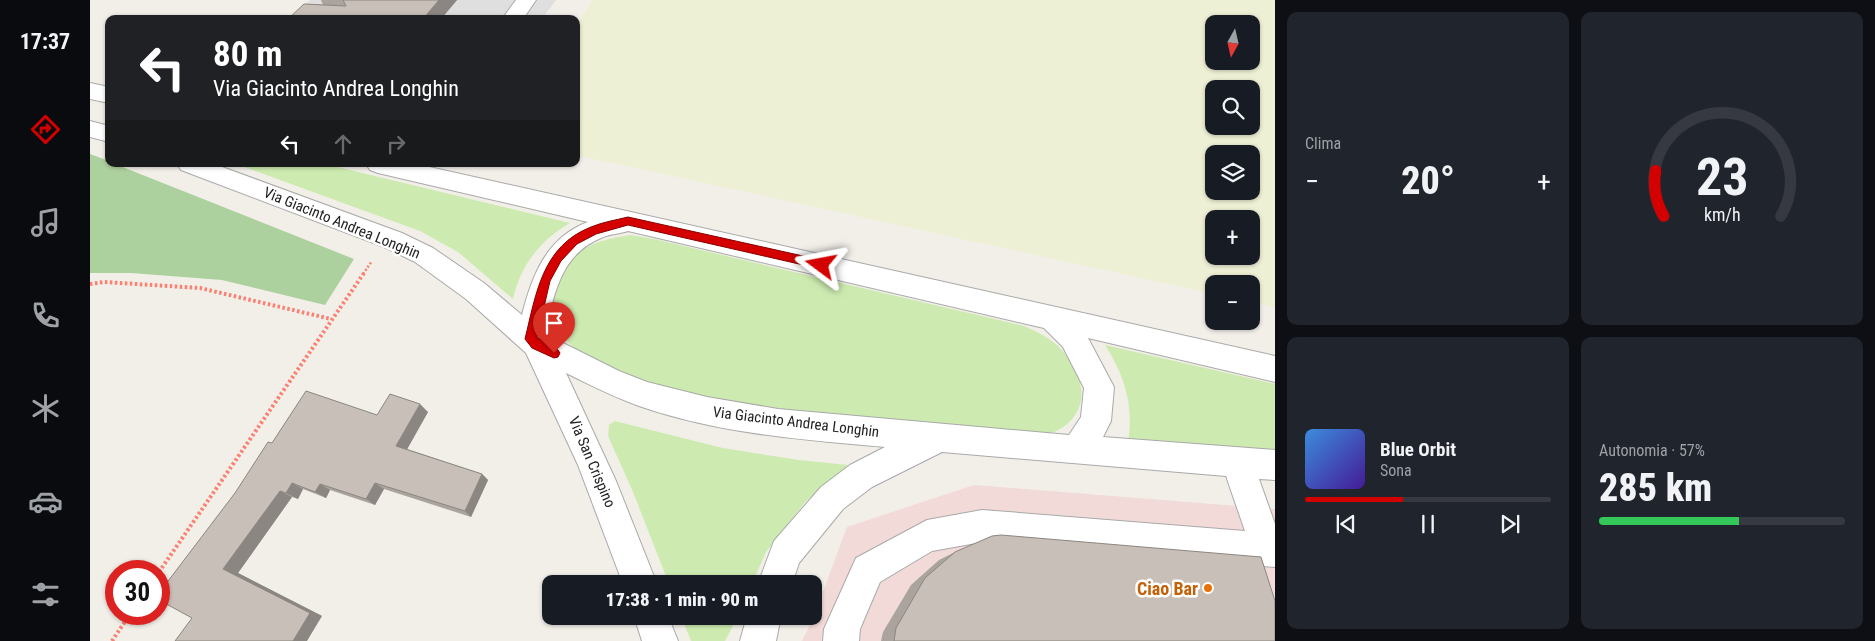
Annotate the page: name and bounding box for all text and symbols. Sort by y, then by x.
north arrow [1205,15,1260,70]
map controls [1205,15,1260,330]
text: 17:37 [20,29,70,54]
text: 80 m [213,34,282,75]
icon: left [130,35,195,100]
text: Via Giacinto Andrea Longhin [213,76,459,101]
button: search [1205,80,1260,135]
icon: directions [28,112,63,147]
icon: left [276,130,304,158]
icon: ahead [329,130,357,158]
icon: right [382,130,410,158]
text: Clima [1305,134,1341,153]
button: layers [1205,145,1260,200]
text: 23 [1696,147,1748,208]
text: 20° [1401,159,1455,203]
text: − [1305,165,1319,198]
text: + [1537,165,1551,198]
street label: Via Giacinto Andrea Longhin [261,183,423,263]
text: km/h [1704,204,1740,225]
icon: music [28,205,63,240]
button: + [1205,210,1260,265]
position arrow [794,238,846,290]
button: − [1205,275,1260,330]
icon: phone [28,298,63,333]
pin [533,302,575,353]
icon: arrive [540,309,568,337]
icon: climate [28,391,63,426]
street label: Via Giacinto Andrea Longhin [712,403,880,441]
street label: Via San Crispino [565,414,619,510]
text: Blue Orbit [1380,438,1456,461]
text: Autonomia · 57% [1599,441,1705,460]
text: Sona [1380,461,1412,480]
text: 285 km [1599,466,1712,510]
icon: car [28,484,63,519]
icon: previous [1332,510,1360,538]
icon: pause [1414,510,1442,538]
icon: next [1496,510,1524,538]
speed limit sign: 30 [105,560,170,625]
icon: filters [28,577,63,612]
place label: Ciao Bar [1137,578,1198,599]
marker: Ciao Bar [1202,582,1214,594]
text: 17:38 · 1 min · 90 m [606,588,758,611]

